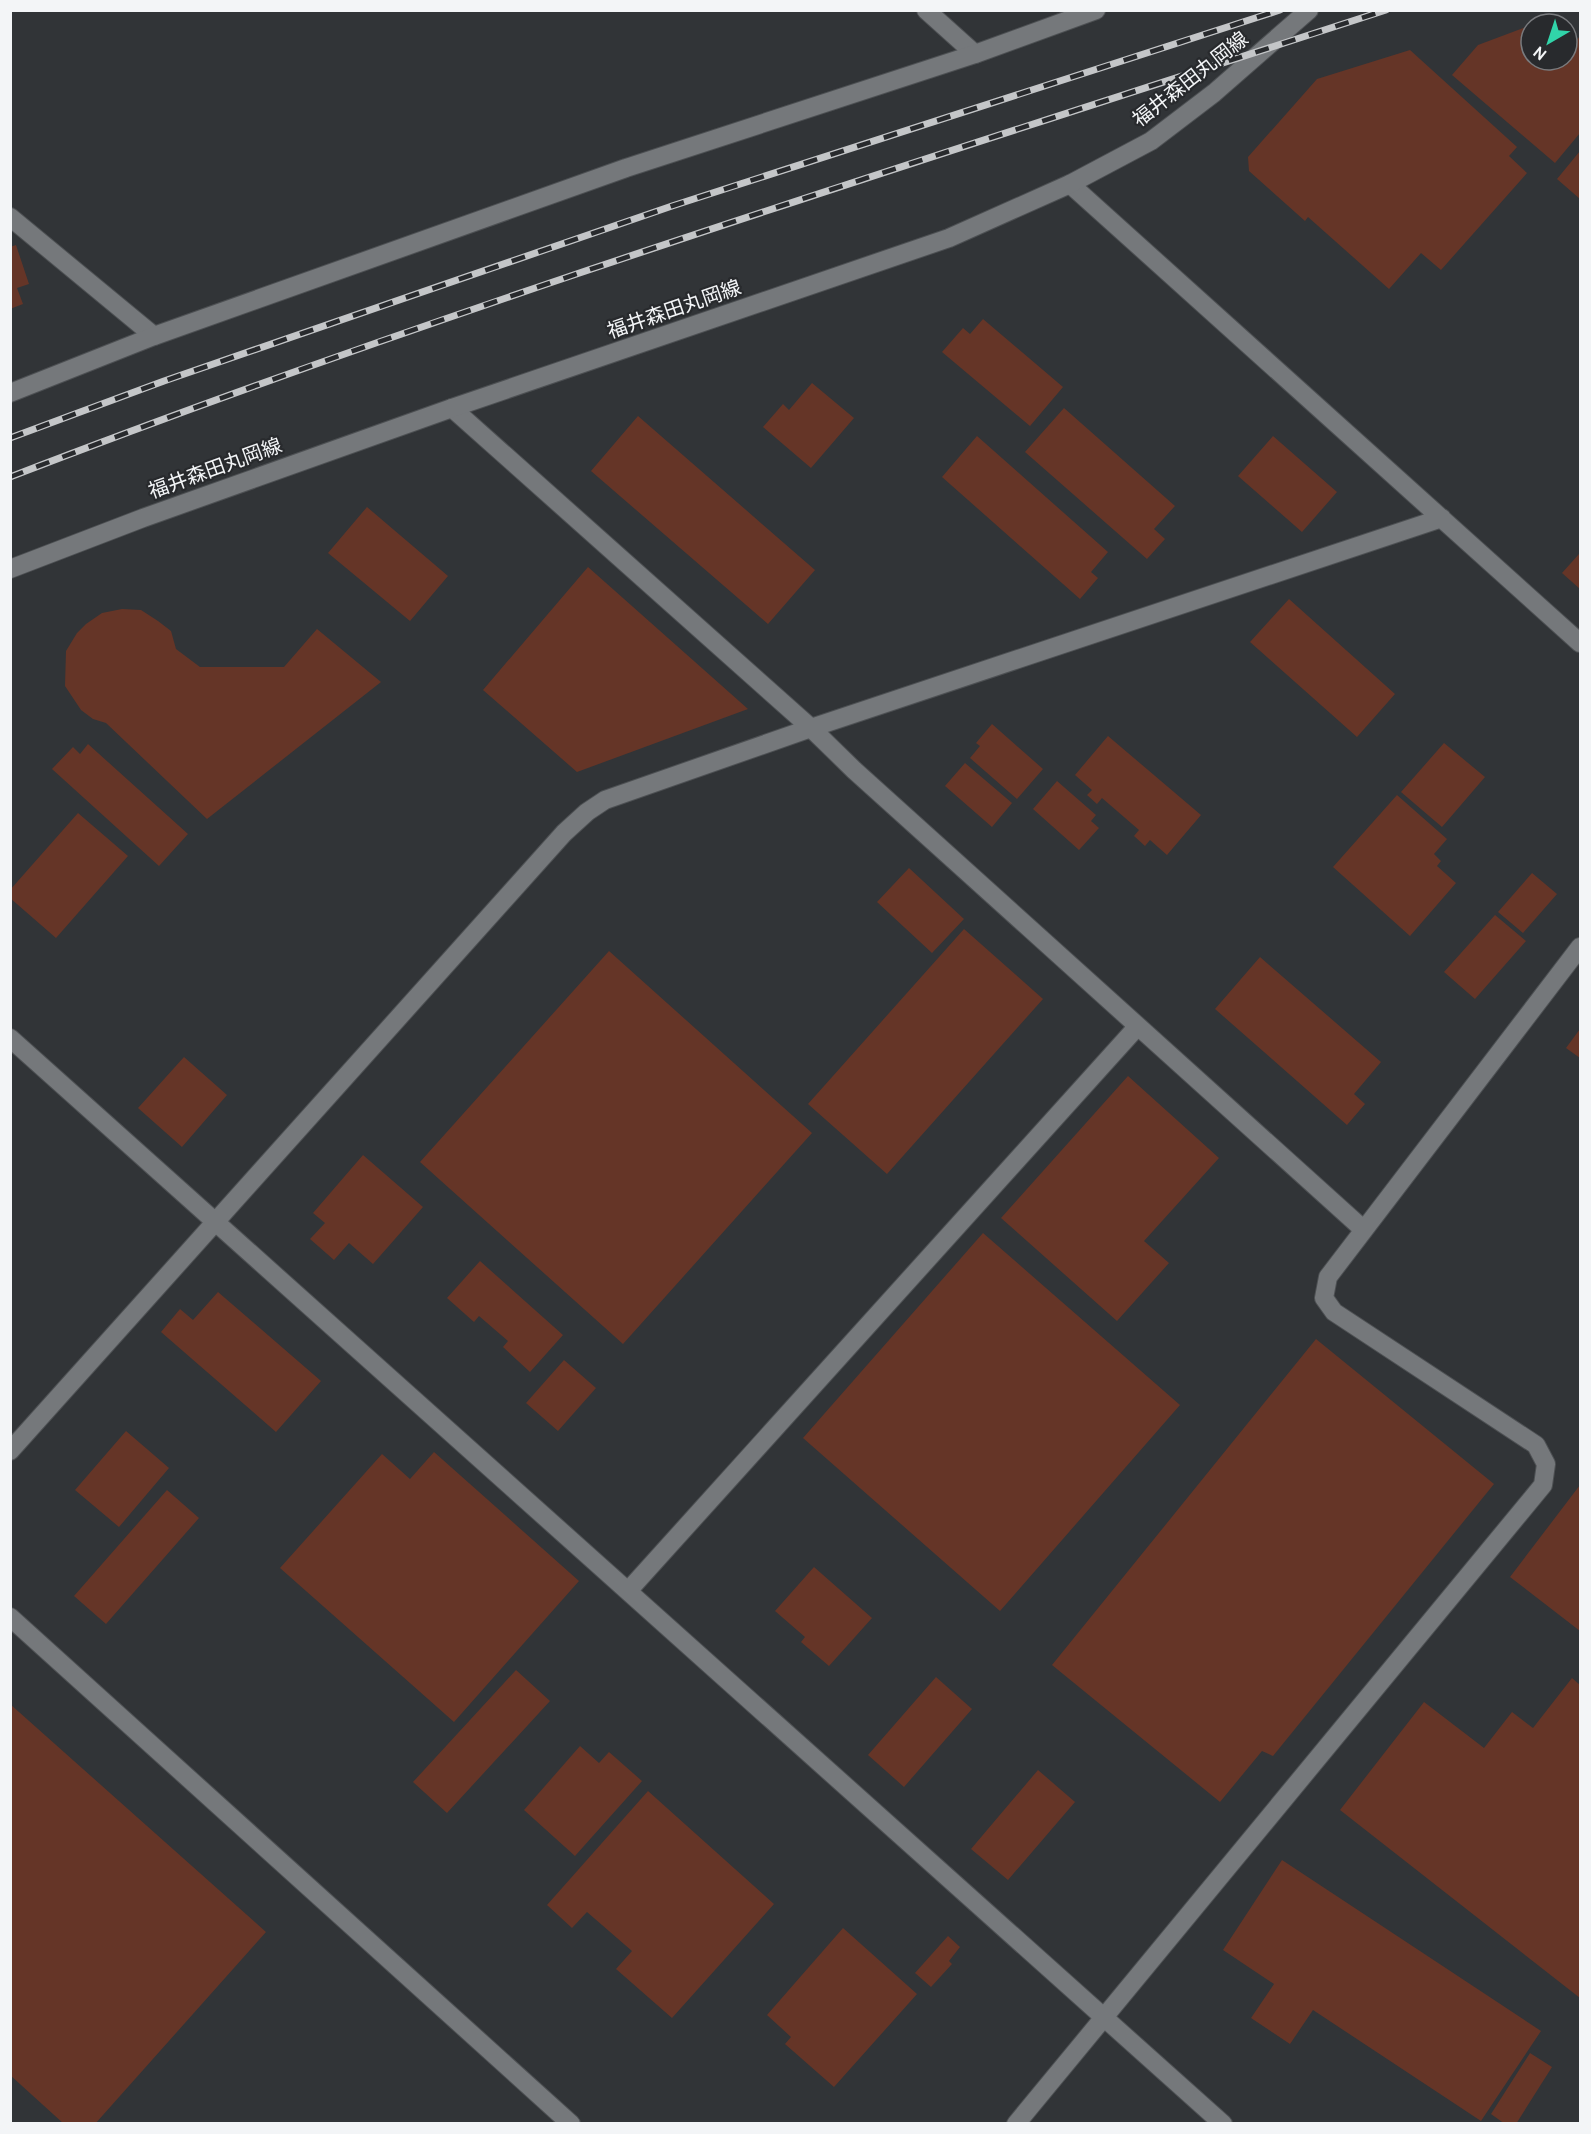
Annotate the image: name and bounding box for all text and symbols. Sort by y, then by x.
north arrow [1519,12,1579,72]
street label: 福井森田丸岡線 [1127,26,1253,132]
text: N [1530,42,1550,64]
street label: 福井森田丸岡線 [604,275,744,343]
street label: 福井森田丸岡線 [145,433,285,503]

